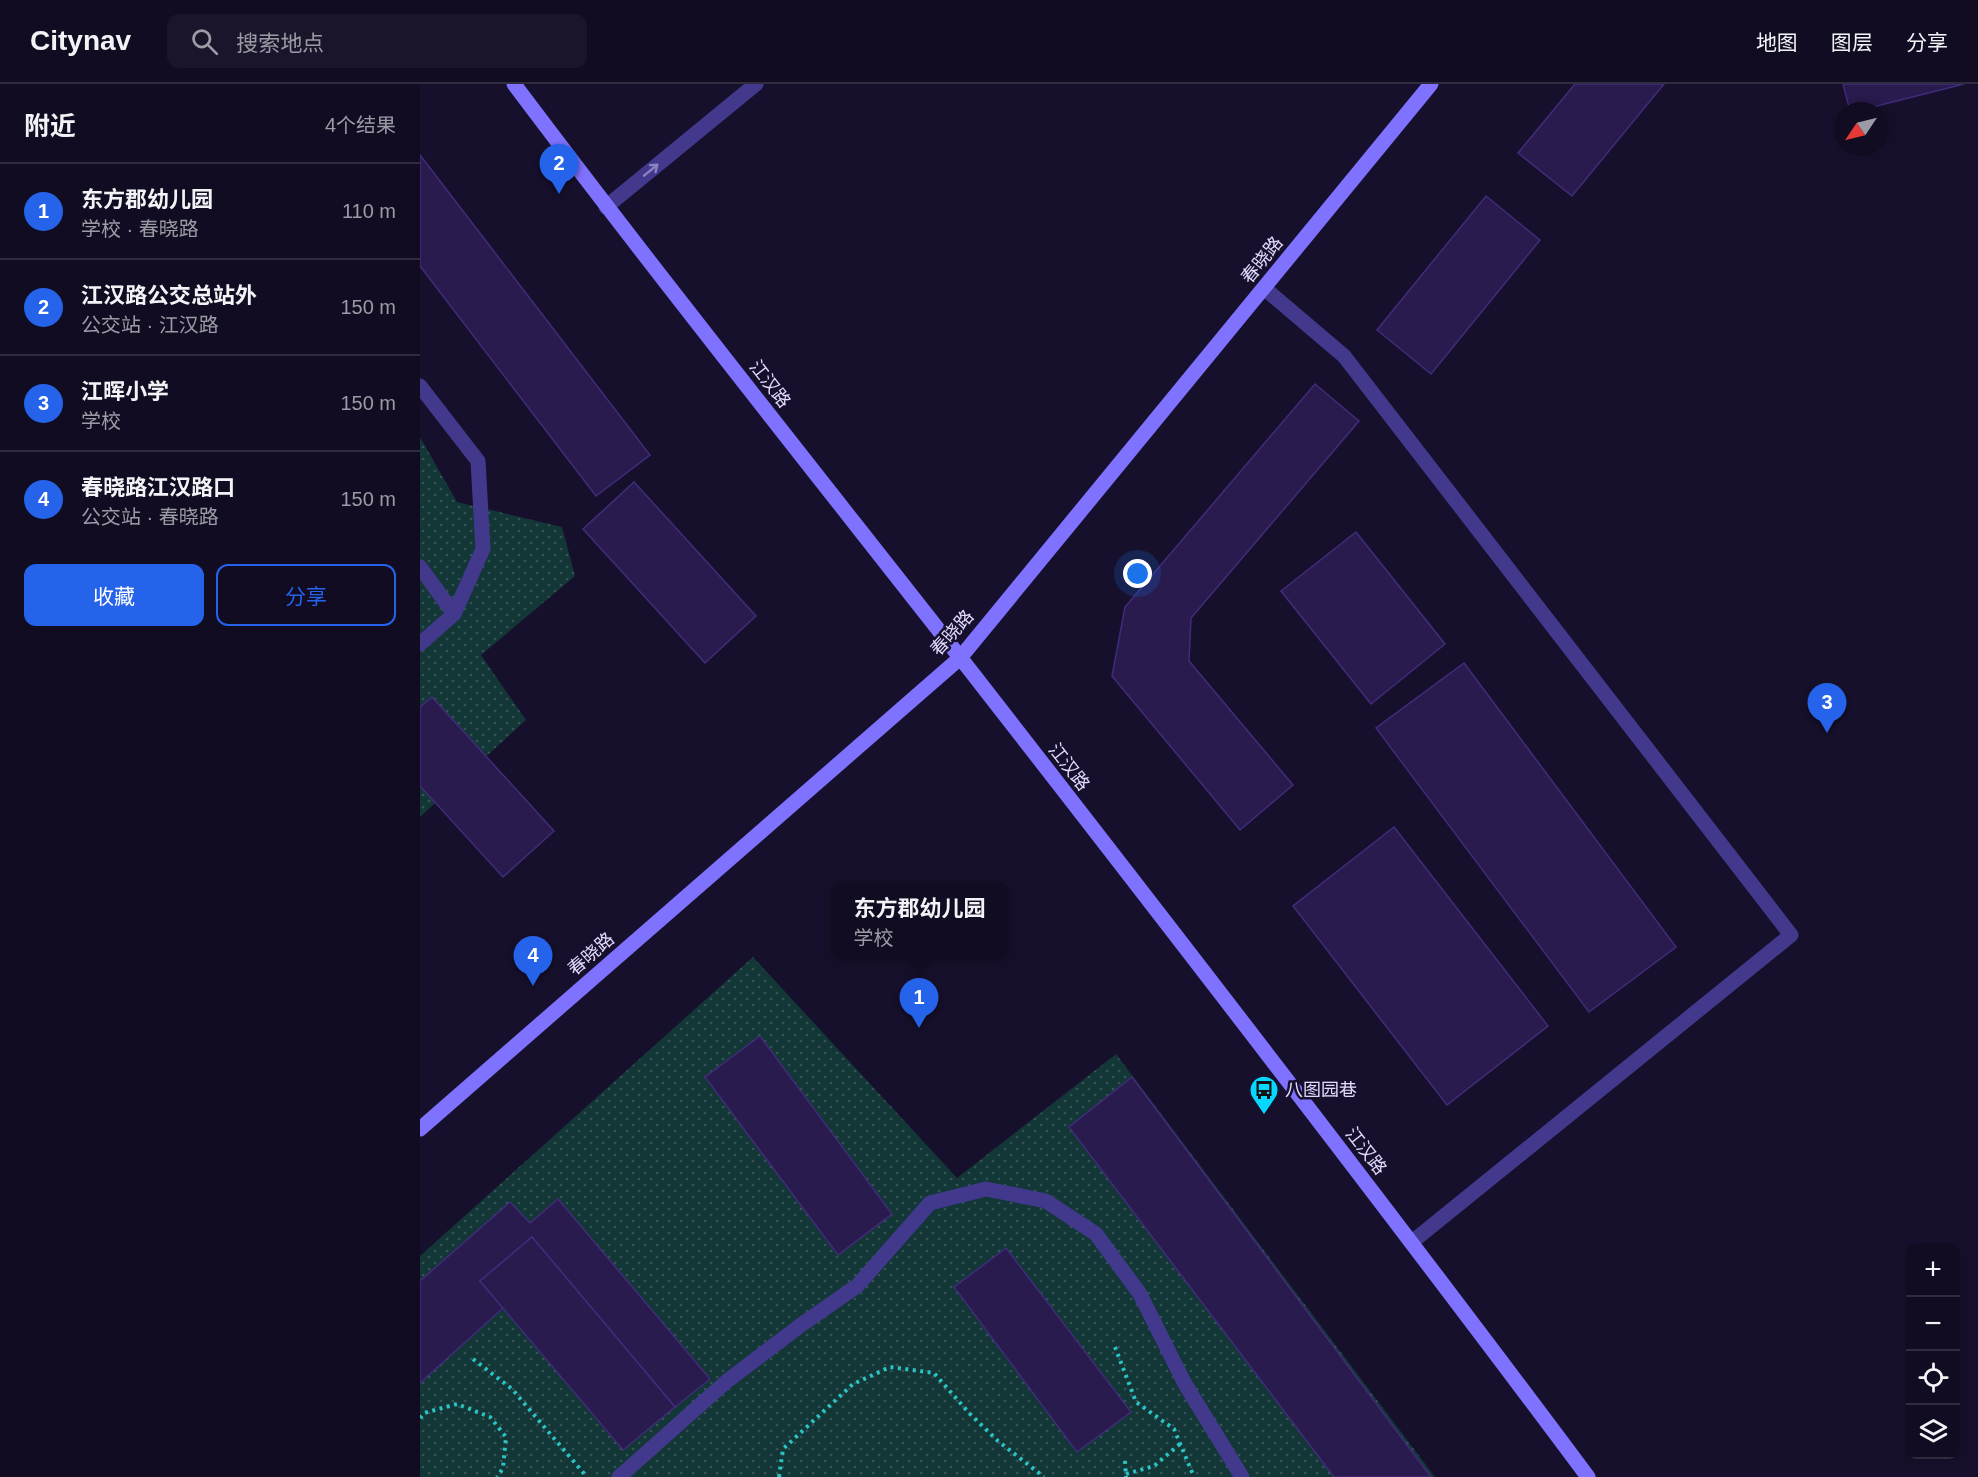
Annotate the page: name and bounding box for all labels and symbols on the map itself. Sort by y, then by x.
north arrow [1834,102,1888,156]
pin: 2 [540,144,578,194]
one-way arrow [643,163,659,176]
street label: 春晓路 [1237,233,1287,287]
street label: 江汉路 [745,357,795,411]
your location [1123,559,1152,588]
street label: 春晓路 [927,606,977,660]
pin: 3 [1808,684,1846,733]
street label: 江汉路 [1044,740,1094,794]
street label: 春晓路 [564,929,618,979]
pin: 4 [514,936,552,986]
pin: 1 [900,978,938,1028]
bus stop icon: 八图园巷 [1248,1074,1280,1116]
place label: 八图园巷 [1285,1080,1357,1100]
street label: 江汉路 [1341,1124,1391,1178]

